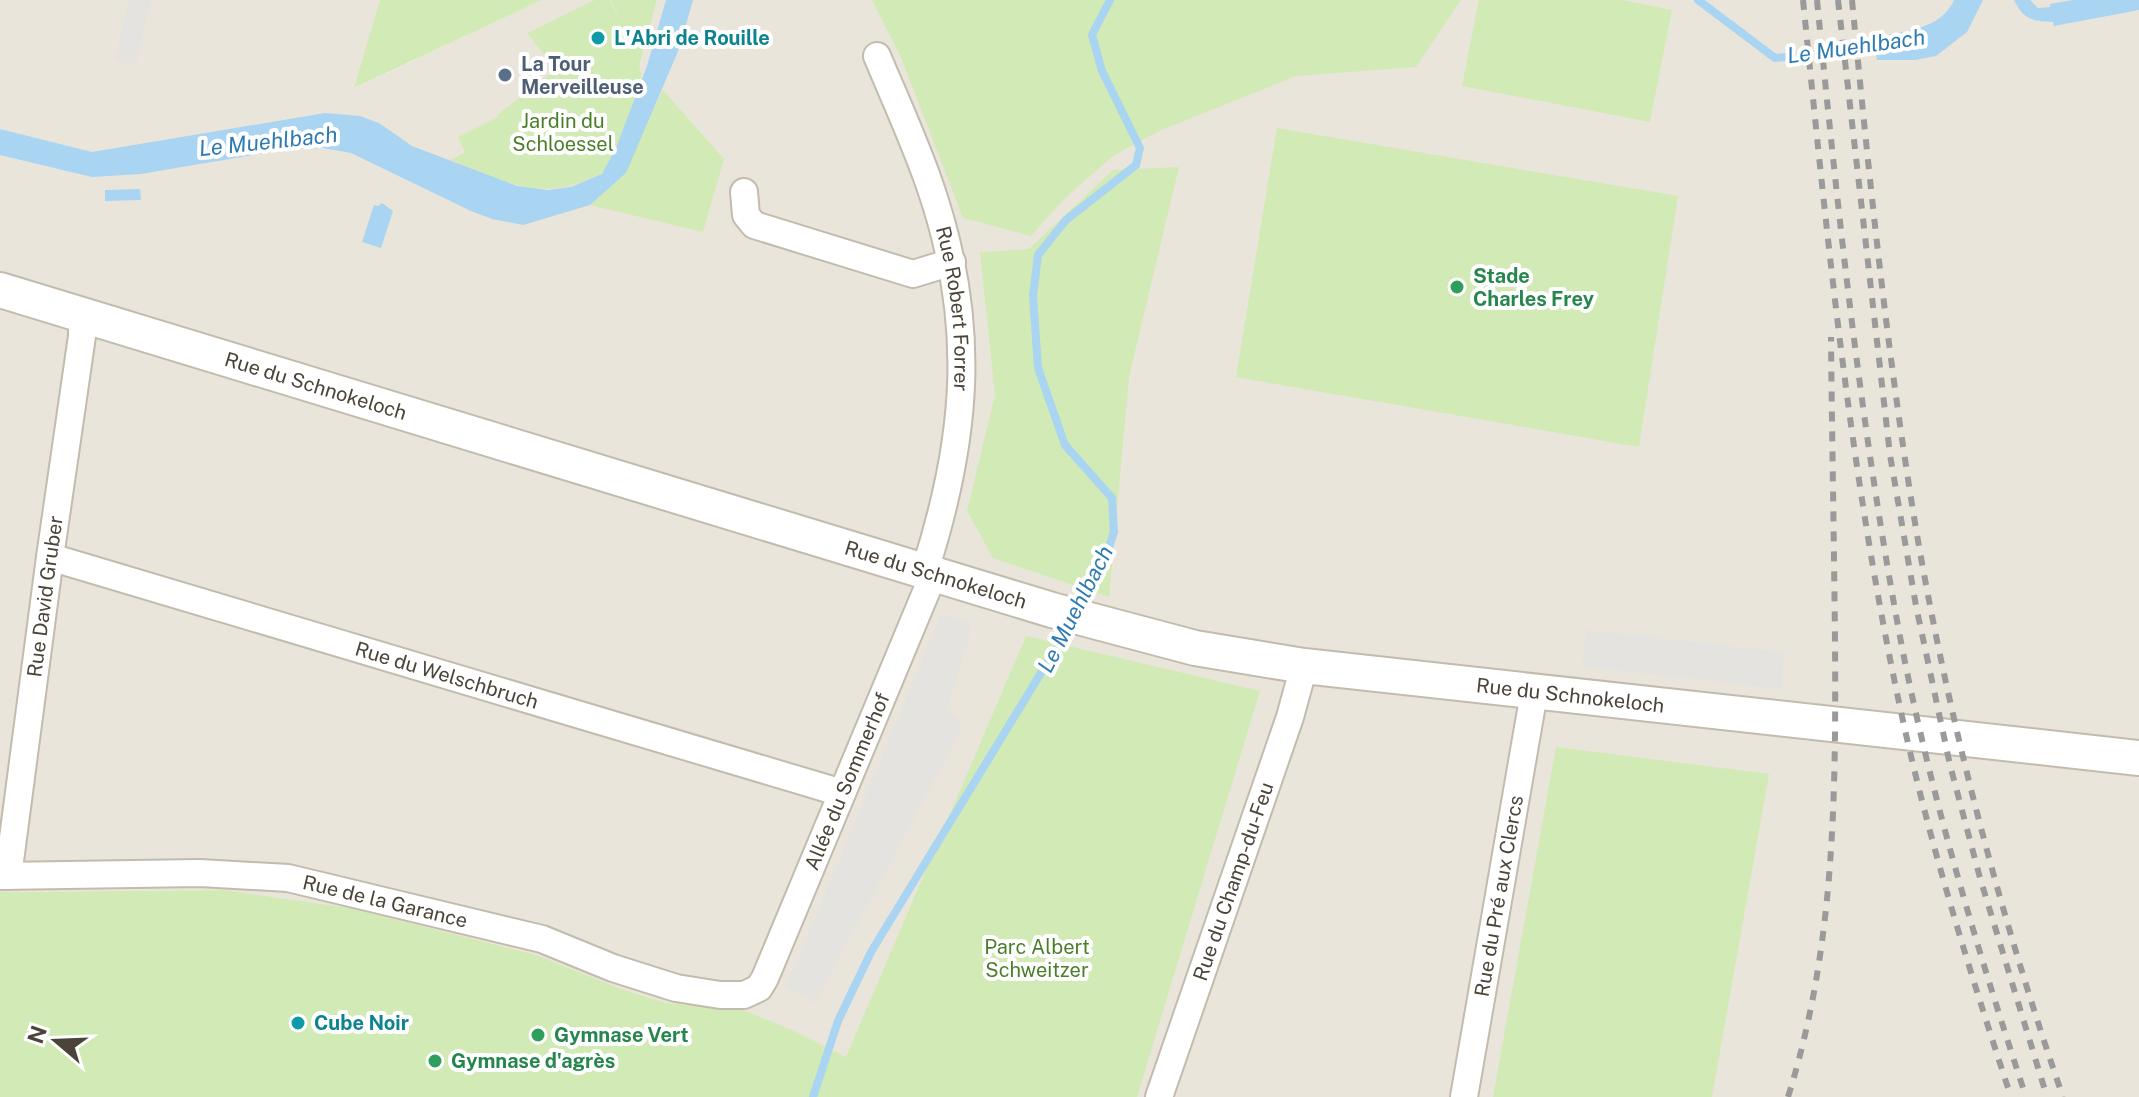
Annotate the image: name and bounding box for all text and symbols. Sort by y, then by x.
water label: Le Muehlbach [1785,23,1927,69]
place label: L'Abri de Rouille [614,26,770,50]
marker: L'Abri de Rouille [589,29,607,47]
place label: La Tour Merveilleuse [521,52,644,99]
marker: La Tour Merveilleuse [496,66,514,84]
park label: Jardin du Schloessel [512,109,614,156]
water label: Le Muehlbach [198,121,338,161]
street label: Rue Robert Forrer [931,223,973,392]
place label: Stade Charles Frey [1473,264,1594,311]
marker: Stade Charles Frey [1448,278,1466,296]
street label: Rue du Schnokeloch [222,347,410,425]
street label: Rue David Gruber [22,514,68,679]
street label: Rue du Schnokeloch [842,536,1030,614]
water label: Le Muehlbach [1032,541,1118,677]
street label: Rue du Welschbruch [352,637,541,714]
street label: Rue du Schnokeloch [1475,673,1666,718]
street label: Allée du Sommerhof [799,689,895,874]
street label: Rue du Champ-du-Feu [1188,779,1279,984]
street label: Rue du Pré aux Clercs [1470,793,1528,998]
street label: Rue de la Garance [300,870,470,933]
park label: Parc Albert Schweitzer [984,935,1090,982]
north arrow [16,1001,96,1081]
place label: Cube Noir [314,1011,409,1035]
marker: Cube Noir [289,1014,307,1032]
text: N [22,1022,52,1047]
place label: Gymnase Vert [554,1023,689,1047]
marker: Gymnase Vert [529,1026,547,1044]
place label: Gymnase d'agrès [451,1049,615,1073]
marker: Gymnase d'agrès [426,1052,444,1070]

